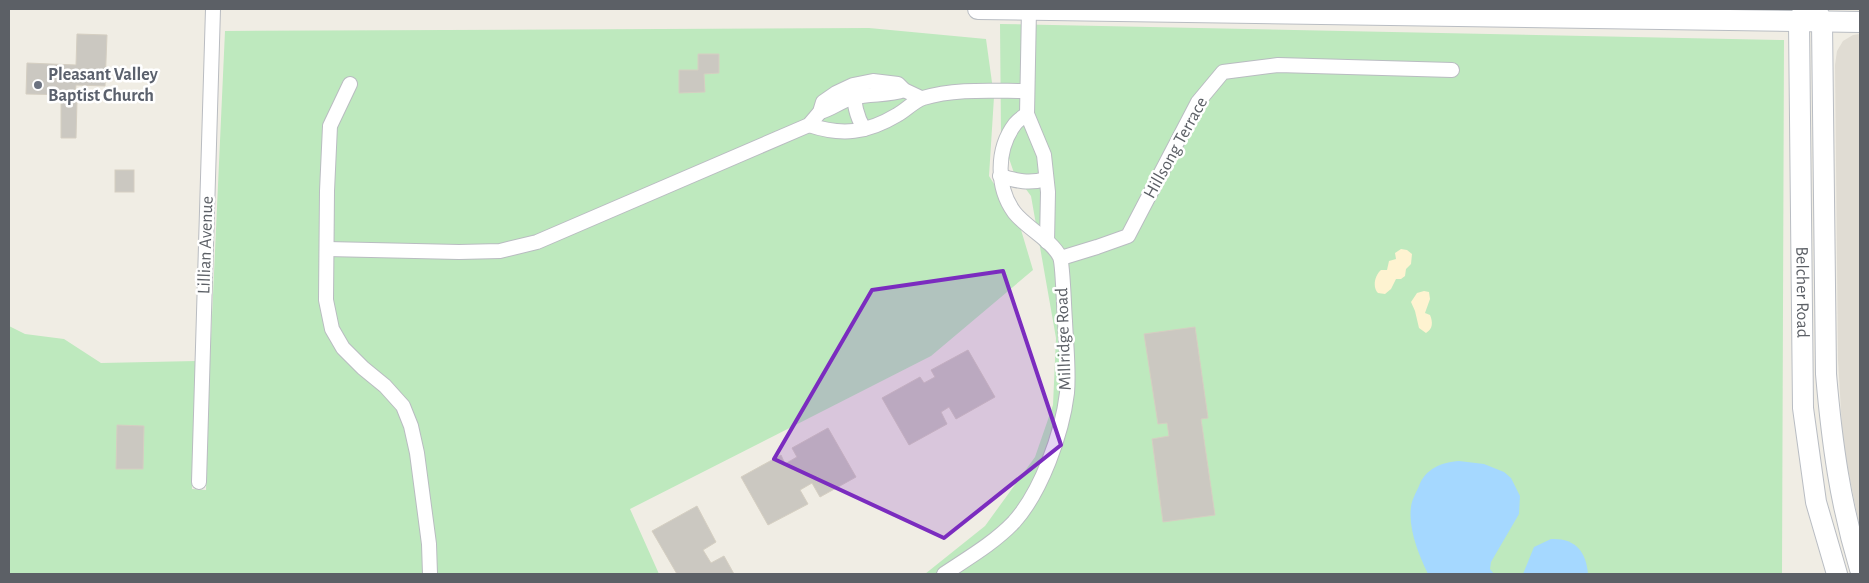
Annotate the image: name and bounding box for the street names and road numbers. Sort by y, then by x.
street label: Hillsong Terrace [1141,94,1211,202]
street label: Lillian Avenue [195,196,217,294]
street label: Belcher Road [1792,246,1811,338]
street label: Millridge Road [1053,287,1075,391]

